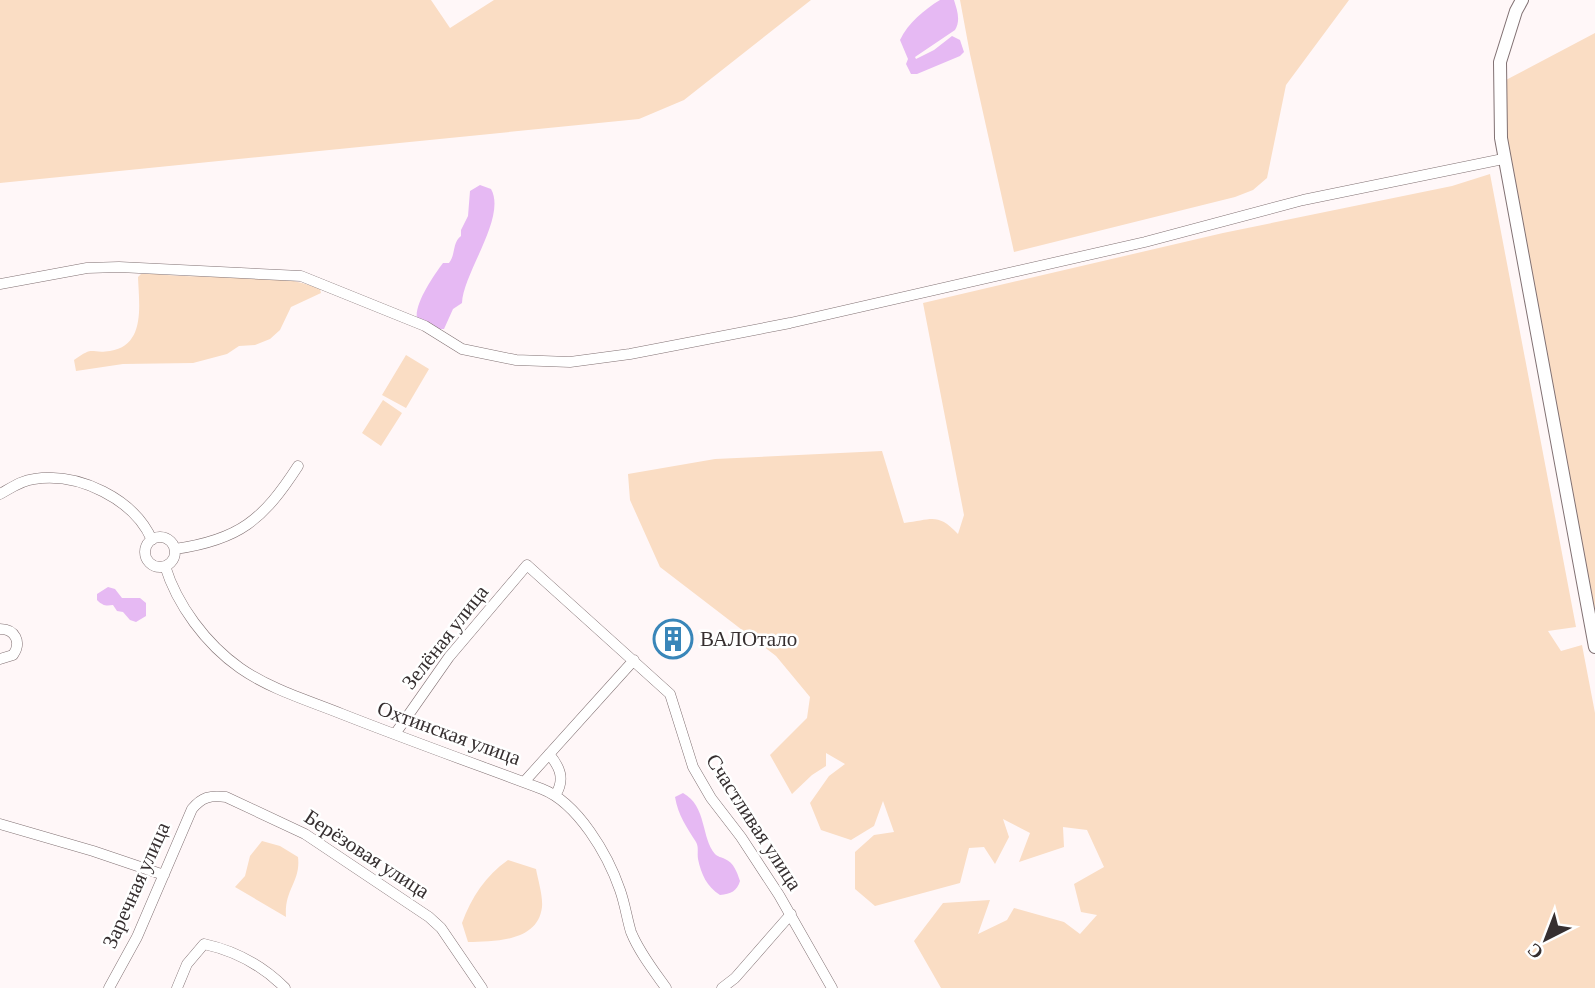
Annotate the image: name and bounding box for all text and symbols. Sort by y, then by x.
street label: Зелёная улица [397,580,494,694]
building icon: ВАЛОтало [652,618,694,660]
place label: ВАЛОтало [700,627,797,651]
street label: Охтинская улица [374,696,525,770]
street label: Счастливая улица [701,749,807,895]
street label: Берёзовая улица [300,805,435,904]
street label: Заречная улица [97,818,175,952]
north arrow [1511,904,1581,974]
text: С [1523,939,1547,964]

